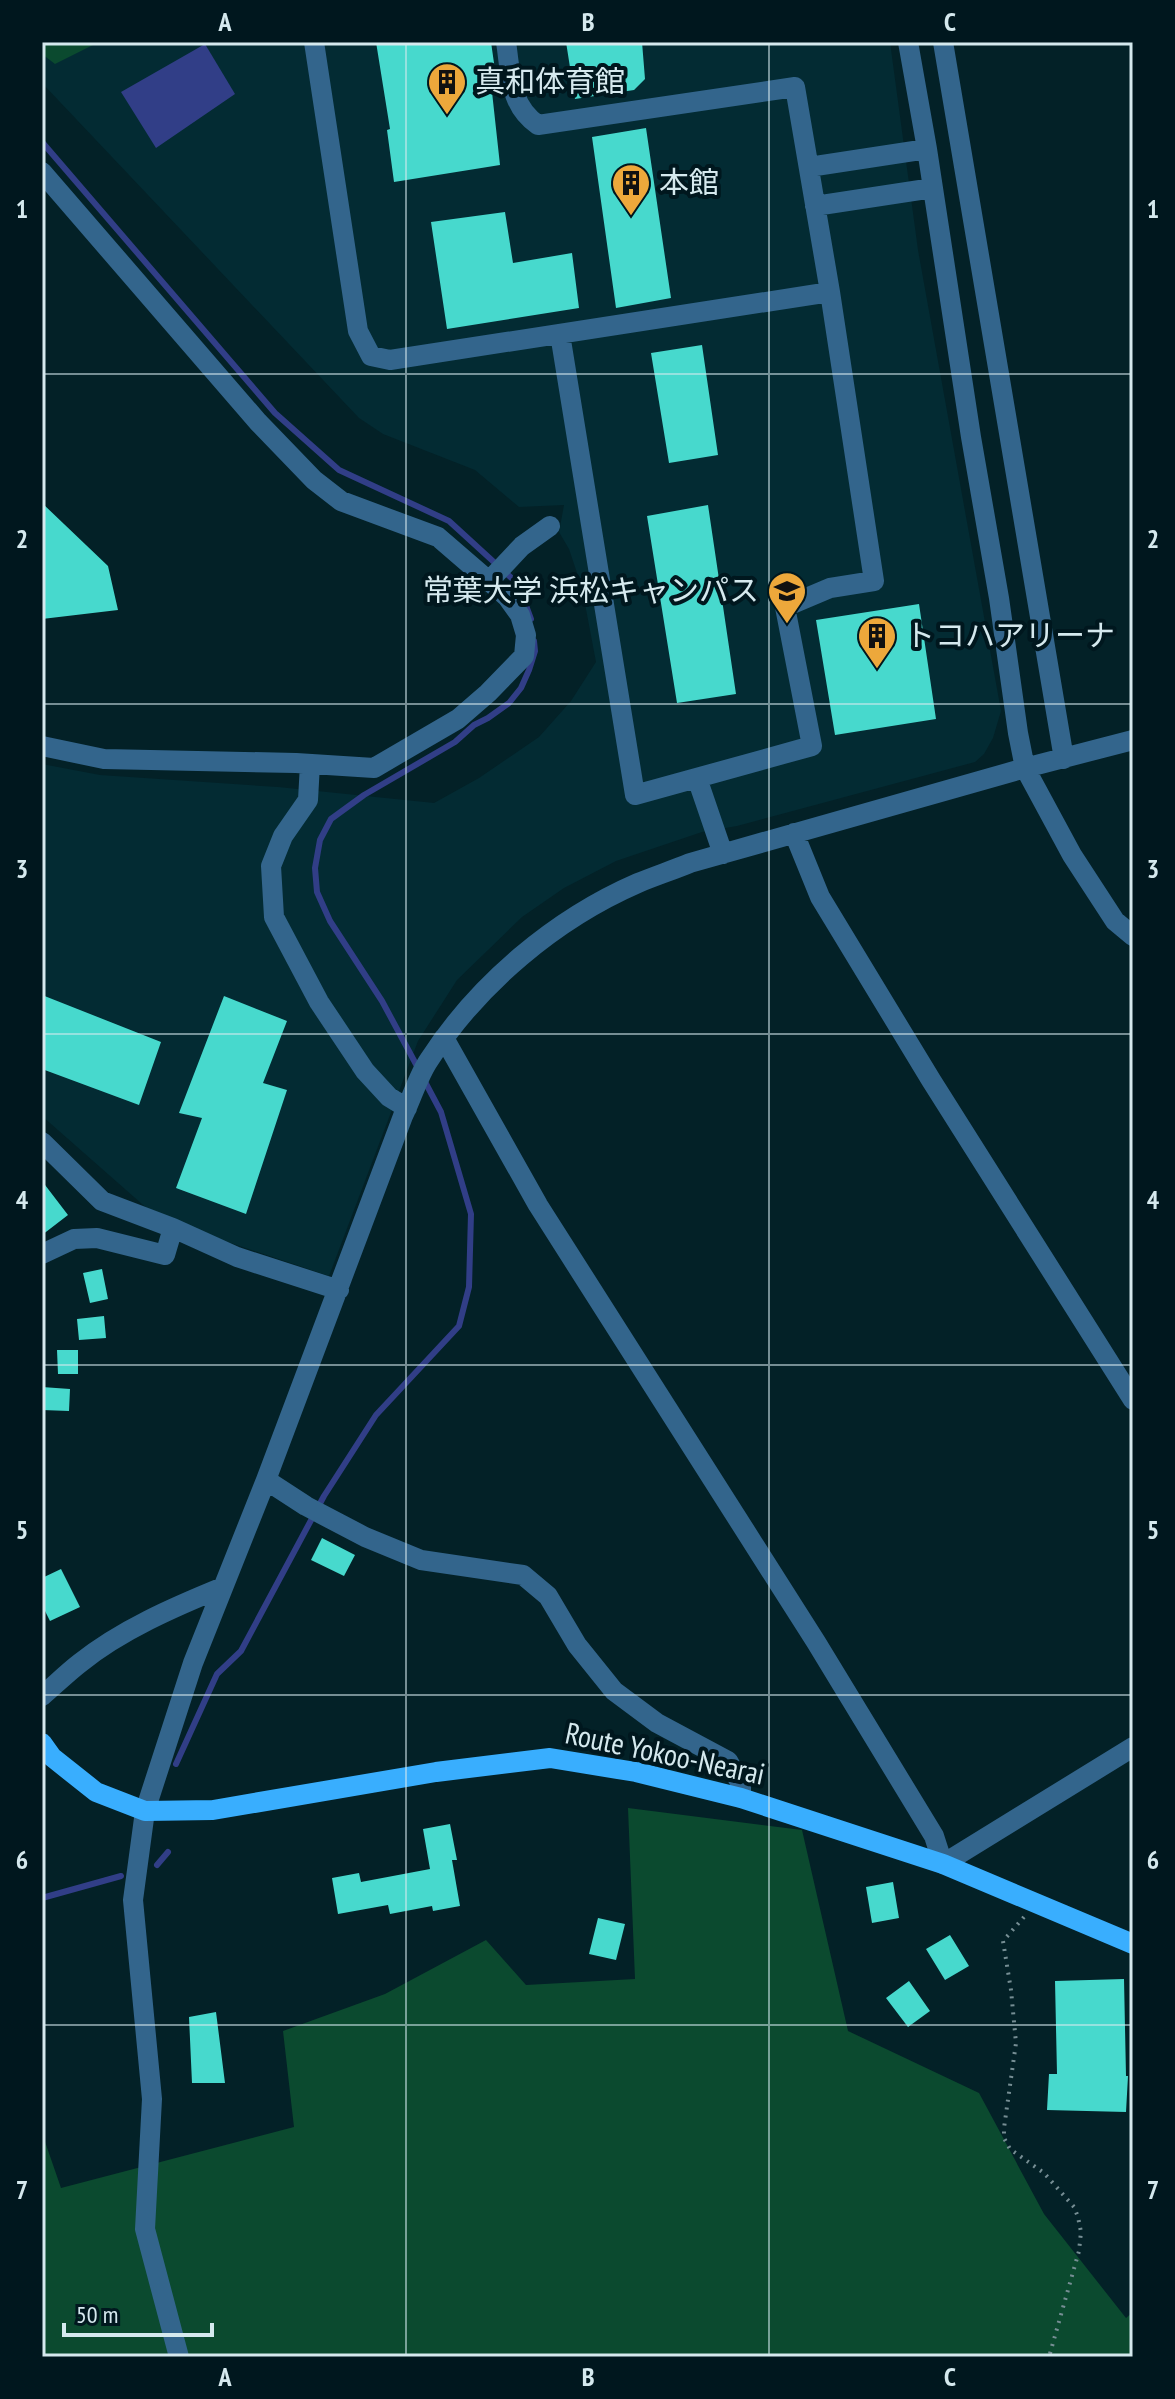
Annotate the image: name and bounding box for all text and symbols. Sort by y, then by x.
text: A [217,5,232,38]
text: B [582,5,595,38]
text: C [944,5,956,38]
building icon: 真和体育館 [426,61,468,116]
place label: 真和体育館 [475,61,625,100]
building icon: 本館 [610,162,652,217]
place label: 本館 [659,162,719,201]
text: 1 [16,192,28,225]
text: 1 [1147,192,1159,225]
text: 2 [16,522,28,555]
text: 2 [1147,522,1159,555]
place label: 常葉大学 浜松キャンパス [423,570,759,609]
school or university icon: 常葉大学 浜松キャンパス [766,570,808,625]
building icon: トコハアリーナ [856,615,898,670]
place label: トコハアリーナ [905,615,1115,654]
text: 3 [16,852,28,885]
text: 3 [1147,852,1159,885]
text: 4 [16,1183,29,1216]
text: 4 [1147,1183,1160,1216]
text: 5 [16,1513,28,1546]
text: 5 [1147,1513,1159,1546]
street label: Route Yokoo-Nearai [562,1712,769,1793]
text: 6 [16,1843,28,1876]
text: 6 [1147,1843,1159,1876]
text: 7 [16,2173,28,2206]
text: 7 [1147,2173,1159,2206]
scale bar [64,2287,212,2337]
text: 50 m [76,2299,118,2330]
text: A [217,2360,232,2393]
text: B [582,2360,595,2393]
text: C [944,2360,956,2393]

